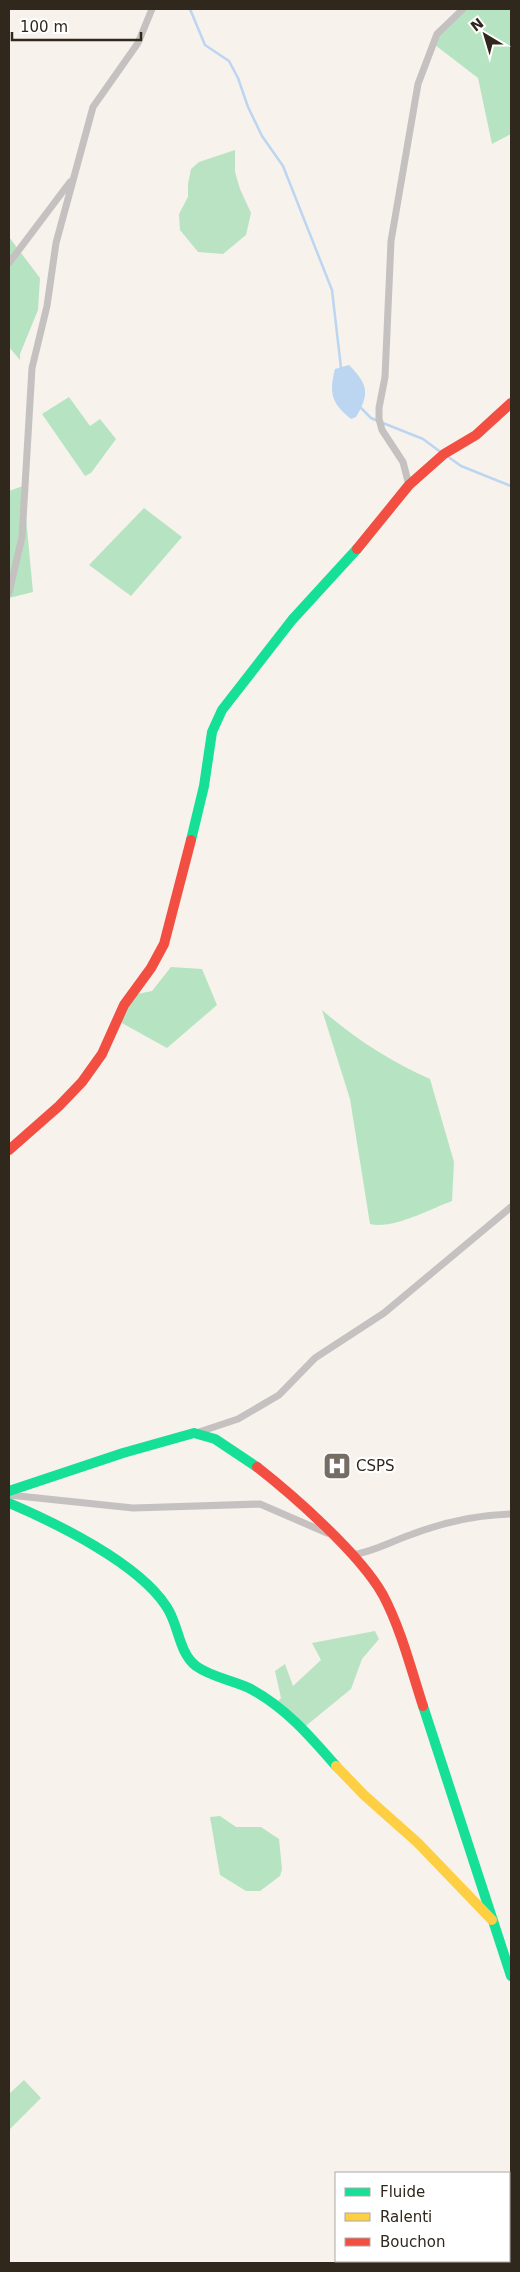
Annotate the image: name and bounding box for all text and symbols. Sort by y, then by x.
scale bar [12,10,141,42]
north arrow [460,10,510,60]
text: N [467,15,487,35]
text: 100 m [20,18,68,36]
hospital icon: CSPS [322,1451,352,1481]
place label: CSPS [356,1457,395,1475]
legend [335,2172,510,2262]
text: Fluide [380,2183,425,2201]
text: Ralenti [380,2208,432,2226]
text: Bouchon [380,2233,445,2251]

